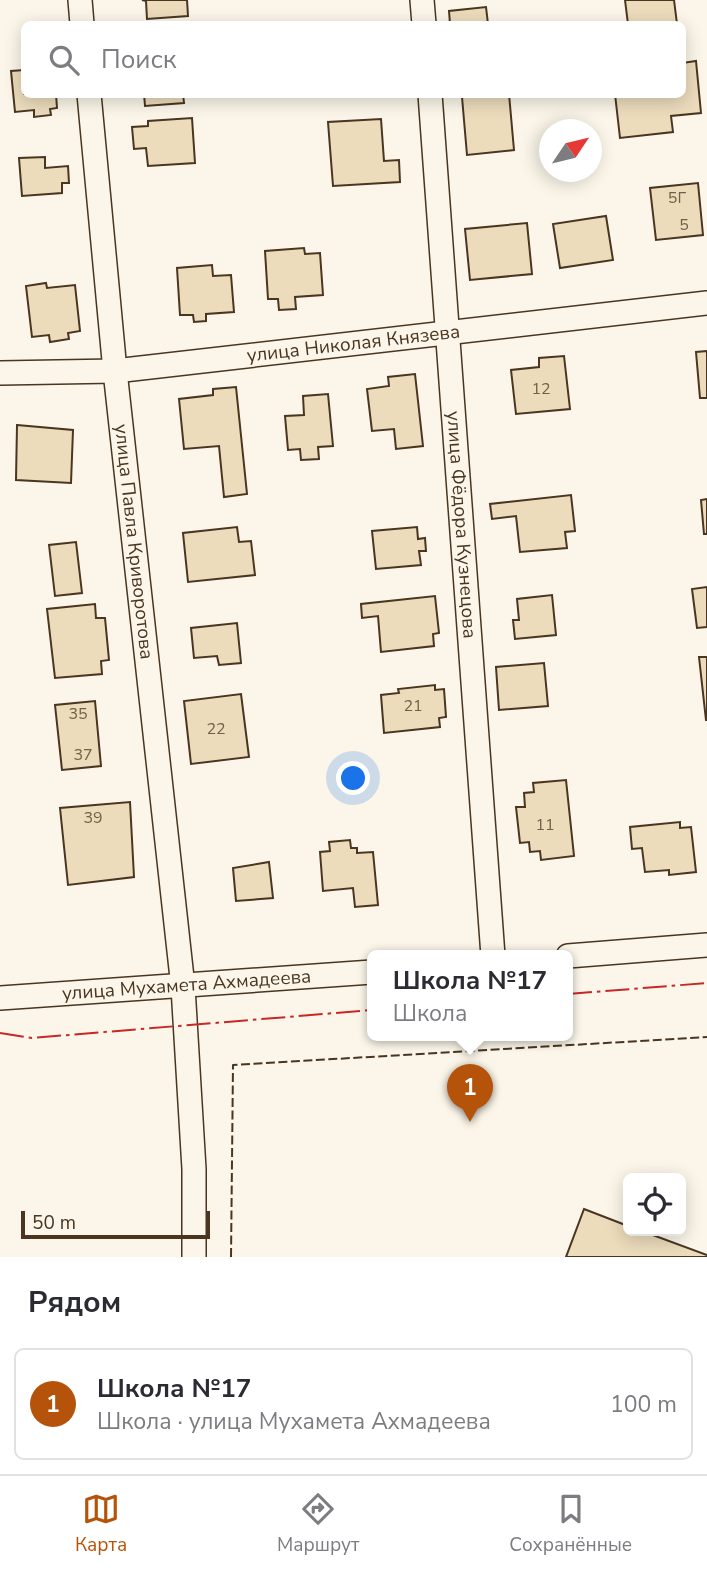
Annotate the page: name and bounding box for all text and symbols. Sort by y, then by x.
search box [21,21,686,98]
icon: search [45,41,83,79]
text: Поиск [101,42,177,77]
north arrow [539,119,602,182]
house number: 5Г [668,187,686,209]
house number: 5 [679,214,689,236]
street label: улица Николая Князева [245,318,461,369]
house number: 12 [531,378,551,400]
street label: улица Фёдора Кузнецова [440,410,483,640]
street label: улица Павла Криворотова [108,423,160,661]
house number: 21 [403,695,423,717]
house number: 35 [68,703,88,725]
house number: 22 [206,718,226,740]
house number: 37 [73,744,93,766]
your location [336,761,370,795]
house number: 39 [83,807,103,829]
house number: 11 [535,814,555,836]
popup [367,950,573,1041]
street label: улица Мухамета Ахмадеева [61,963,312,1007]
text: Школа №17 [393,963,547,998]
text: Школа [393,998,467,1029]
pin: 1 [447,1064,493,1122]
map controls [623,1173,686,1236]
button: locate [623,1173,686,1236]
scale bar [21,1208,210,1240]
text: 50 m [32,1210,76,1236]
text: Рядом [28,1282,121,1323]
text: Школа №17 [97,1371,251,1406]
text: 1 [46,1389,60,1420]
text: 100 m [610,1389,677,1420]
text: Школа · улица Мухамета Ахмадеева [97,1406,491,1437]
tab: Карта [75,1490,127,1558]
tab: Маршрут [277,1490,360,1558]
tab: Сохранённые [509,1490,632,1558]

